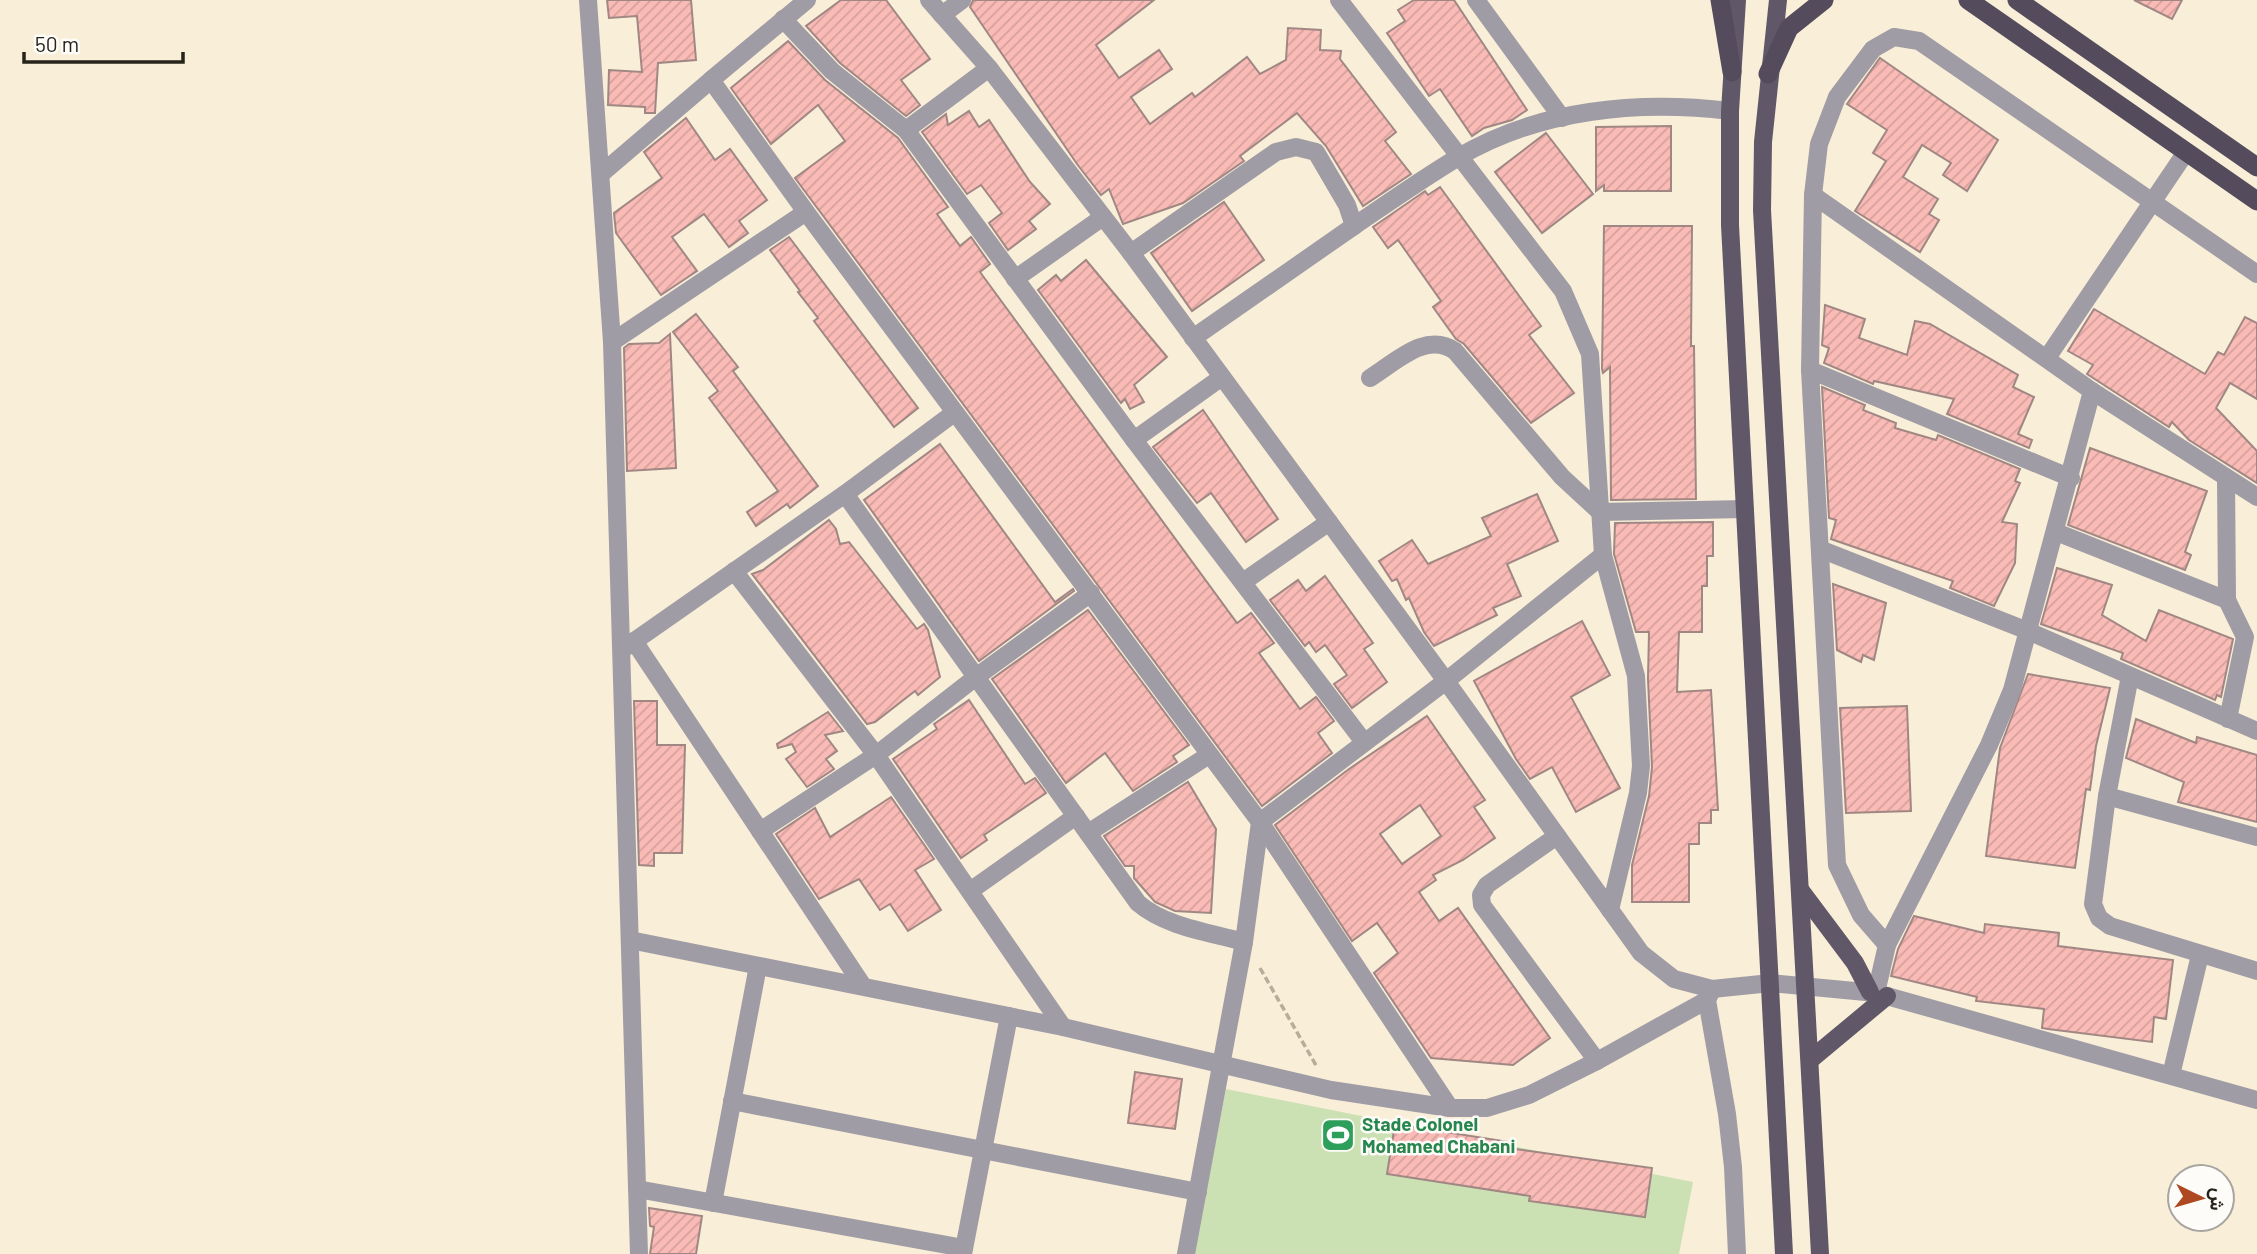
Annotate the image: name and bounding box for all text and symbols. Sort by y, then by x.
scale bar [24,21,184,65]
text: 50 m [35,31,79,56]
place label: Stade Colonel Mohamed Chabani [1362,1112,1515,1157]
sports icon: Stade Colonel Mohamed Chabani [1319,1116,1357,1154]
north arrow [2166,1163,2236,1233]
text: ش [2205,1187,2231,1212]

